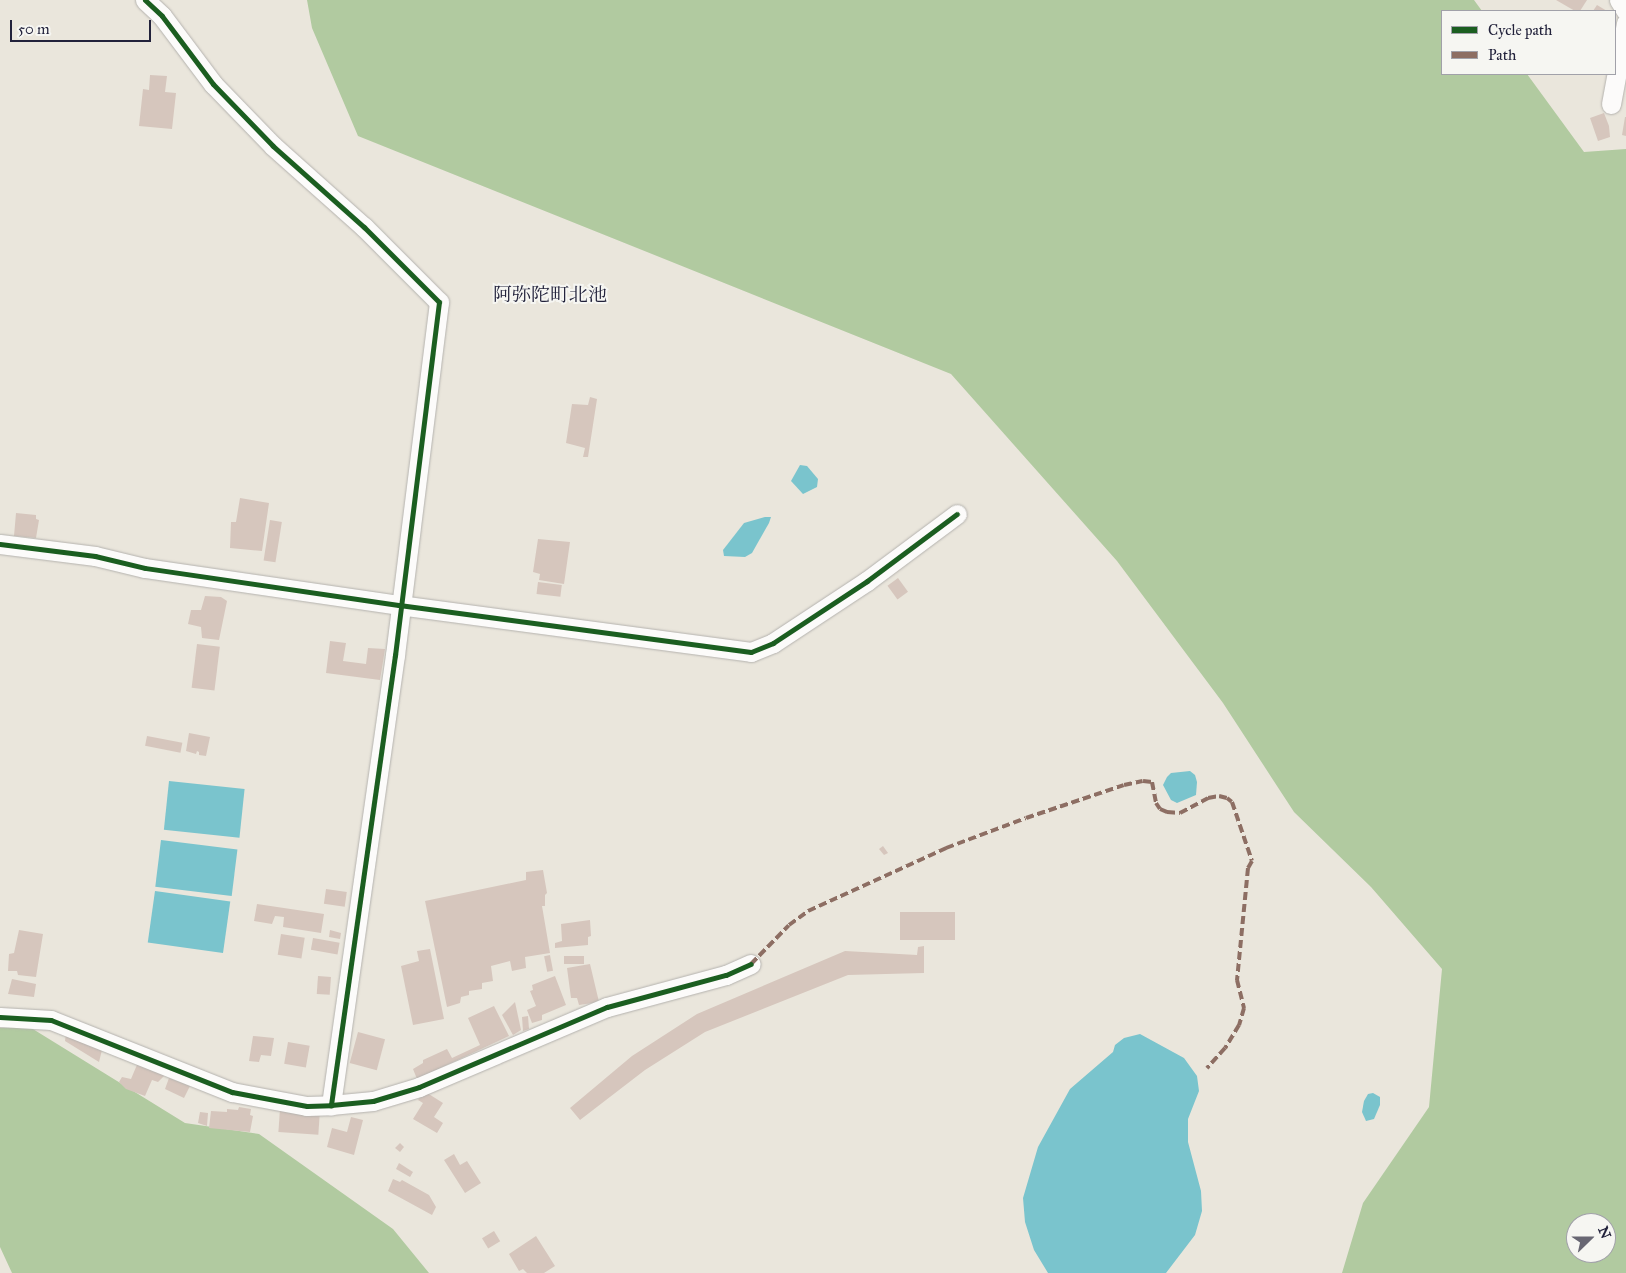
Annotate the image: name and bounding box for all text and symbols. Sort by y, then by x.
scale bar [12,10,154,42]
legend [1441,10,1616,75]
text: 50 m [18,20,50,38]
text: Cycle path [1488,21,1552,39]
text: Path [1488,46,1516,64]
district label: 阿弥陀町北池 [493,284,607,306]
north arrow [1566,1213,1616,1263]
text: N [1594,1224,1615,1241]

